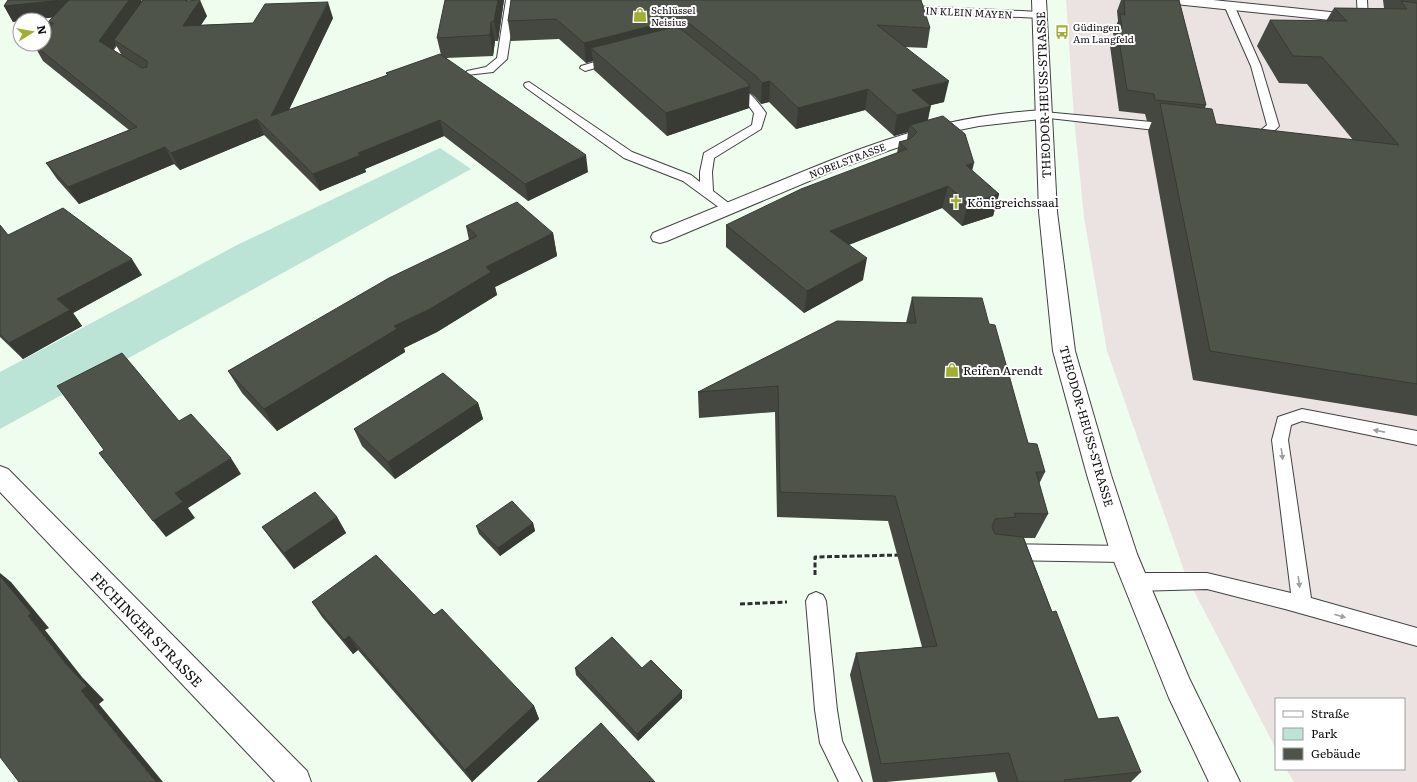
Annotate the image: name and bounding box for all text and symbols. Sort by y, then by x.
place label: Schlüssel Neisius [651,2,696,29]
street label: IN KLEIN MAYEN [925,2,1013,22]
shop icon: Schlüssel Neisius [632,7,648,23]
street label: THEODOR-HEUSS-STRASSE [1031,11,1055,179]
north arrow [12,12,52,52]
place label: Güdingen Am Langfeld [1073,19,1134,46]
text: N [34,24,52,36]
bus stop icon: Güdingen Am Langfeld [1054,24,1070,40]
street label: NOBELSTRASSE [806,138,888,182]
place label: Königreichssaal [967,193,1059,211]
church icon: Königreichssaal [948,194,964,210]
street label: THEODOR-HEUSS-STRASSE [1055,343,1119,509]
place label: Reifen Arendt [963,361,1043,379]
shop icon: Reifen Arendt [944,362,960,378]
one-way arrow [1373,427,1385,433]
one-way arrow [1279,447,1285,460]
street label: FECHINGER STRASSE [87,567,207,691]
one-way arrow [1296,576,1302,588]
one-way arrow [1334,613,1346,619]
legend [1275,698,1405,770]
text: Straße [1311,704,1349,722]
text: Park [1311,724,1338,742]
text: Gebäude [1311,744,1360,762]

